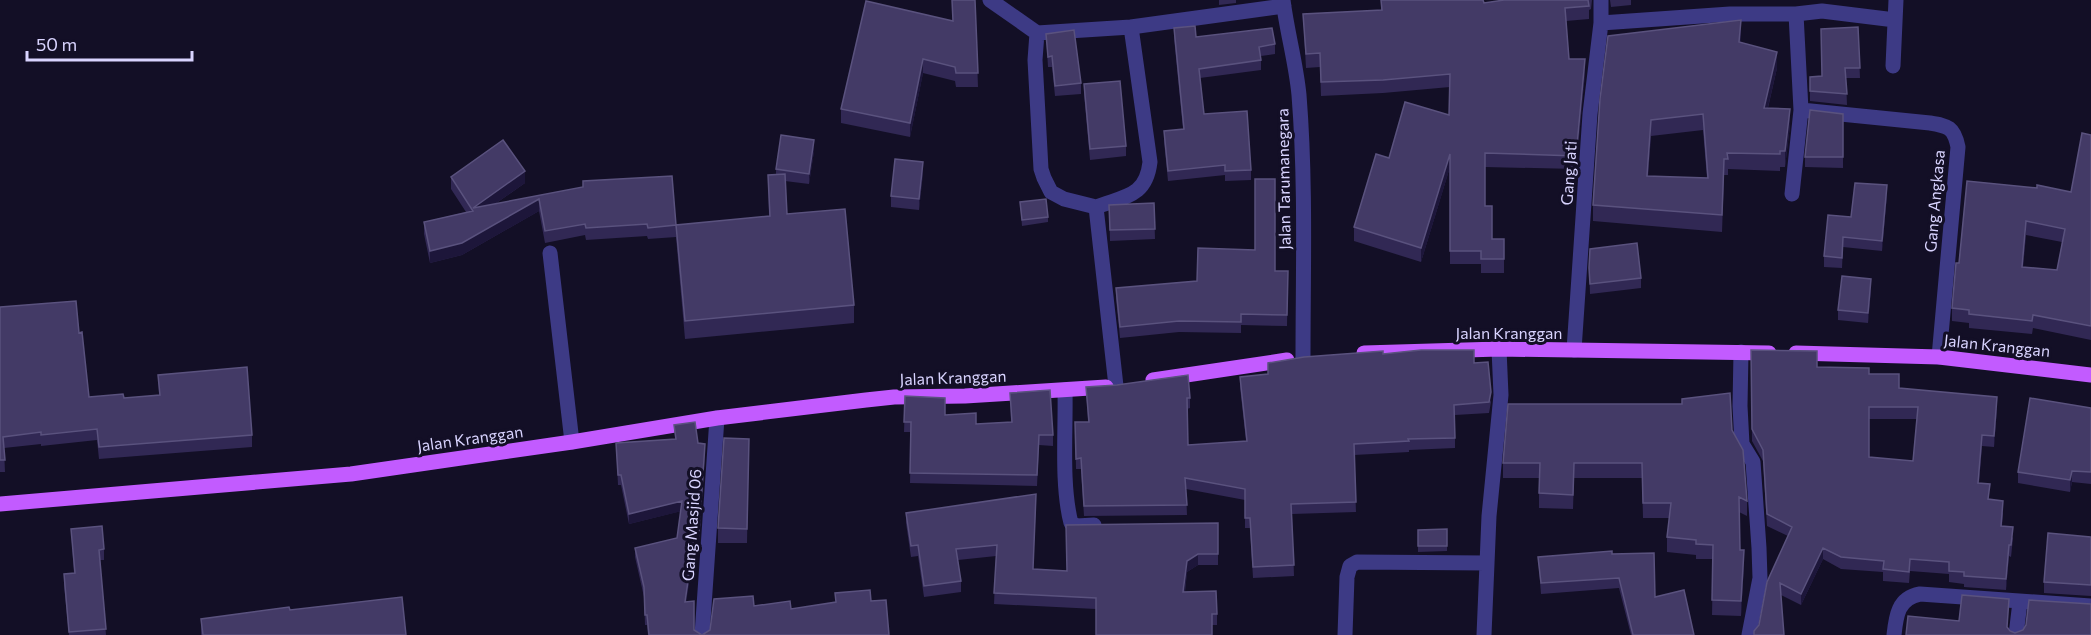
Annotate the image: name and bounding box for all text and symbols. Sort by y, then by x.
scale bar [27,24,192,62]
text: 50 m [36,33,77,55]
street label: Jalan Tarumanegara [1272,108,1294,250]
street label: Gang Jati [1556,140,1580,206]
street label: Gang Angkasa [1920,149,1948,253]
street label: Jalan Kranggan [1456,323,1562,342]
street label: Jalan Kranggan [1943,330,2051,360]
street label: Jalan Kranggan [899,366,1007,388]
street label: Jalan Kranggan [416,421,524,455]
street label: Gang Masjid 06 [678,468,704,582]

